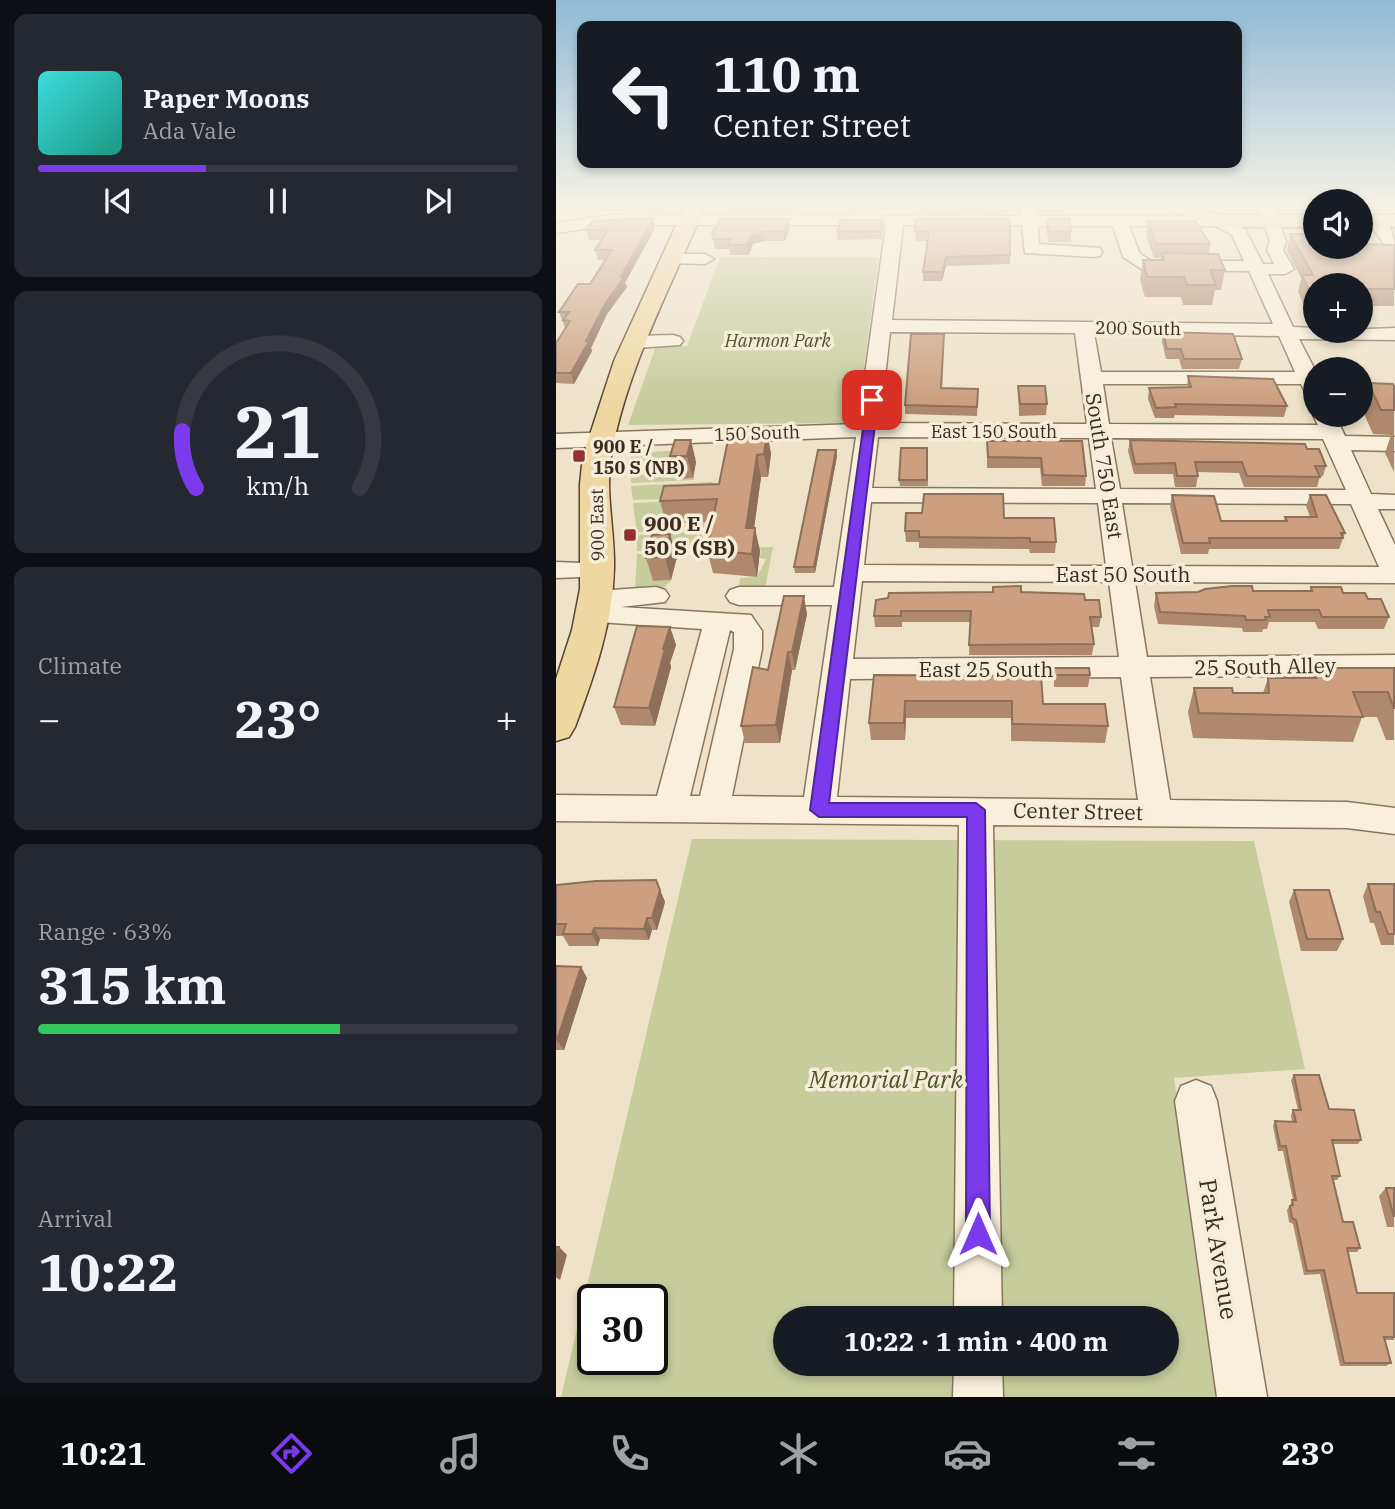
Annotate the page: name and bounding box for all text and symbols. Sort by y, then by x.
text: 110 m [713,42,860,105]
icon: left [598,49,689,140]
text: Paper Moons [143,81,310,115]
text: Center Street [713,104,911,146]
text: Ada Vale [143,115,236,145]
icon: previous [99,182,137,220]
icon: pause [259,182,297,220]
icon: next [419,182,457,220]
map controls [1303,189,1373,427]
button: sound [1303,189,1373,259]
button: + [1303,273,1373,343]
street label: 200 South [1095,316,1181,340]
park label: Harmon Park [724,329,832,352]
button: − [1303,357,1373,427]
pin [842,370,902,430]
icon: arrive [853,381,891,419]
text: 21 [234,383,322,478]
street label: South 750 East [1080,391,1130,541]
street label: 150 South [714,420,800,446]
street label: East 150 South [931,420,1057,443]
place label: 900 E / 150 S (NB) [593,435,685,479]
marker: 900 E / 150 S (NB) [571,448,587,464]
text: km/h [246,469,310,502]
street label: 900 East [585,488,609,562]
place label: 900 E / 50 S (SB) [644,509,735,561]
marker: 900 E / 50 S (SB) [622,527,638,543]
street label: East 50 South [1055,560,1191,588]
text: Climate [38,650,122,680]
street label: 25 South Alley [1194,651,1337,681]
street label: East 25 South [918,655,1054,683]
text: 23° [235,685,321,752]
text: − [38,694,61,743]
text: + [495,694,518,743]
street label: Center Street [1013,796,1143,826]
text: Range · 63% [38,916,172,946]
text: 315 km [38,951,227,1018]
park label: Memorial Park [808,1063,964,1095]
street label: Park Avenue [1192,1176,1246,1322]
position arrow [941,1197,1015,1271]
text: Arrival [38,1203,113,1233]
text: 10:22 [38,1238,179,1305]
speed limit sign: 30 [577,1284,668,1375]
text: 10:22 · 1 min · 400 m [844,1324,1108,1358]
icon: directions [267,1429,316,1478]
icon: music [436,1429,485,1478]
icon: phone [605,1429,654,1478]
icon: climate [774,1429,823,1478]
icon: car [943,1429,992,1478]
icon: filters [1112,1429,1161,1478]
text: 10:21 [60,1432,147,1474]
text: 23° [1281,1432,1335,1474]

